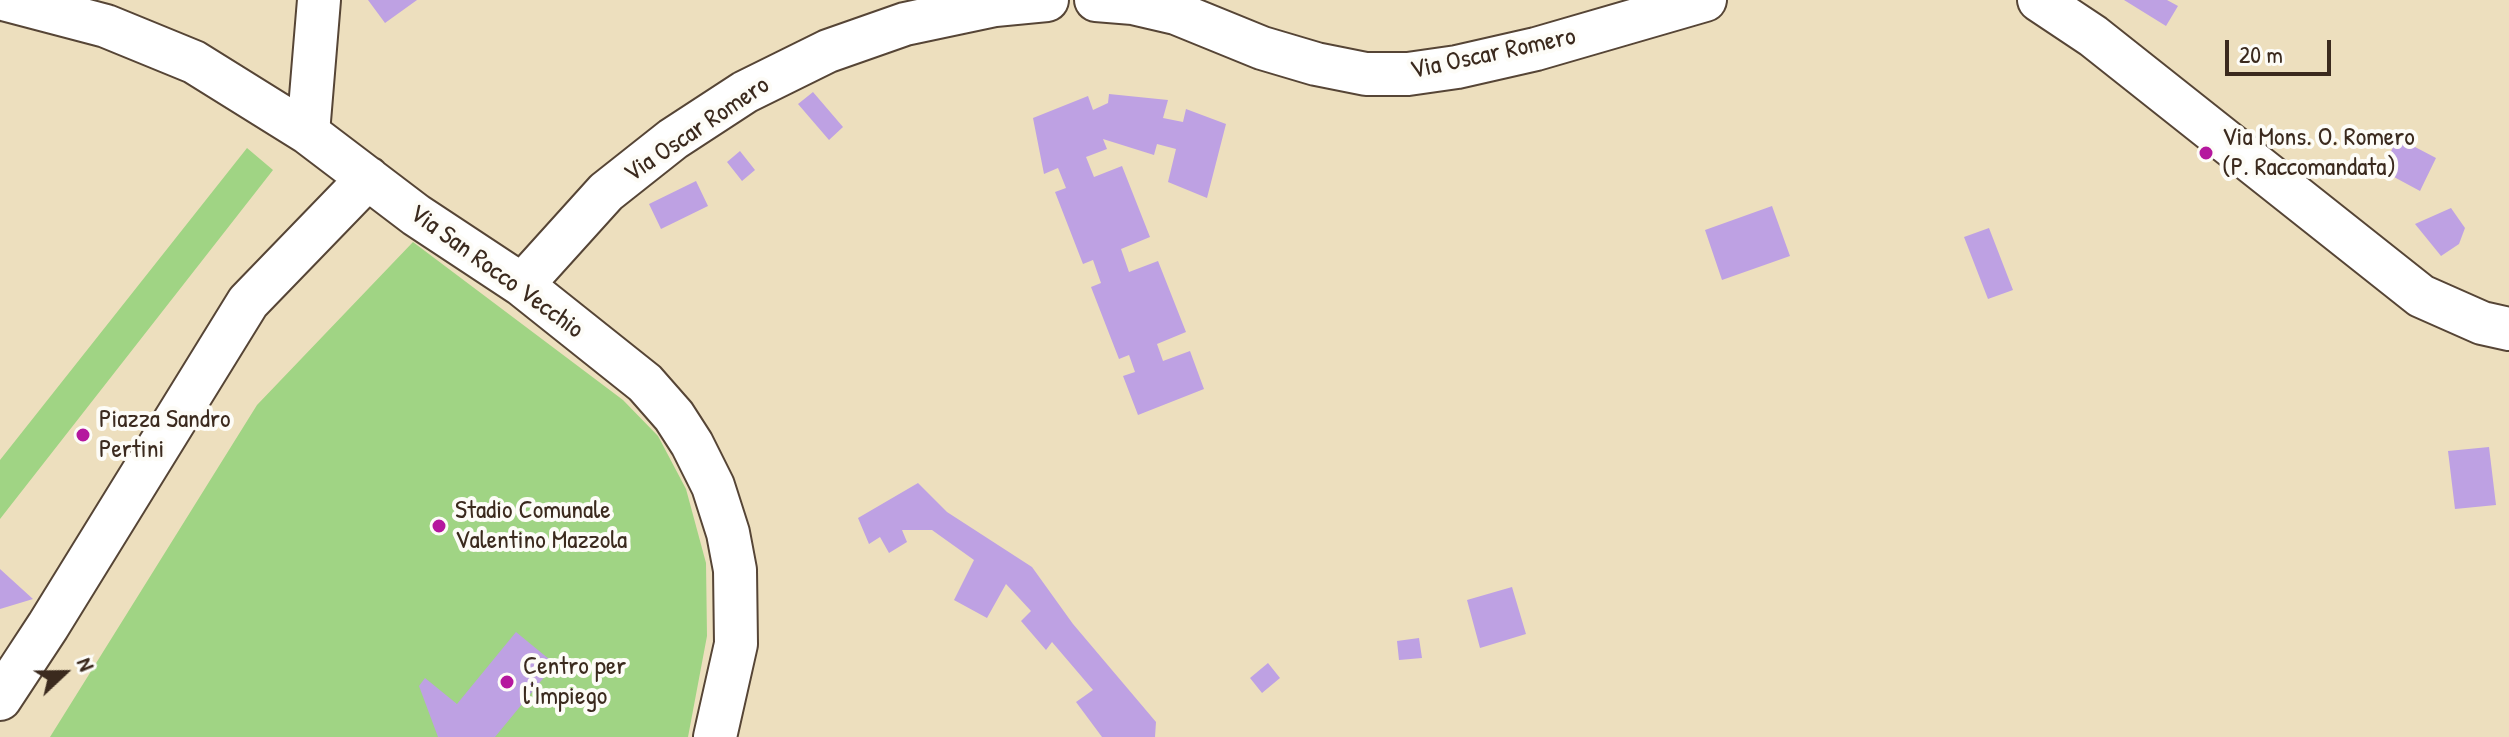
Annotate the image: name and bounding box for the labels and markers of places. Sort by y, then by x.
place label: Via Mons. O. Romero (P. Raccomandata) [2222,122,2415,184]
marker: Via Mons. O. Romero (P. Raccomandata) [2197,144,2215,162]
place label: Piazza Sandro Pertini [99,404,230,466]
marker: Piazza Sandro Pertini [74,426,92,444]
place label: Stadio Comunale Valentino Mazzola [455,495,627,556]
marker: Stadio Comunale Valentino Mazzola [430,517,448,535]
place label: Centro per l'Impiego [523,651,626,712]
marker: Centro per l'Impiego [498,673,516,691]

